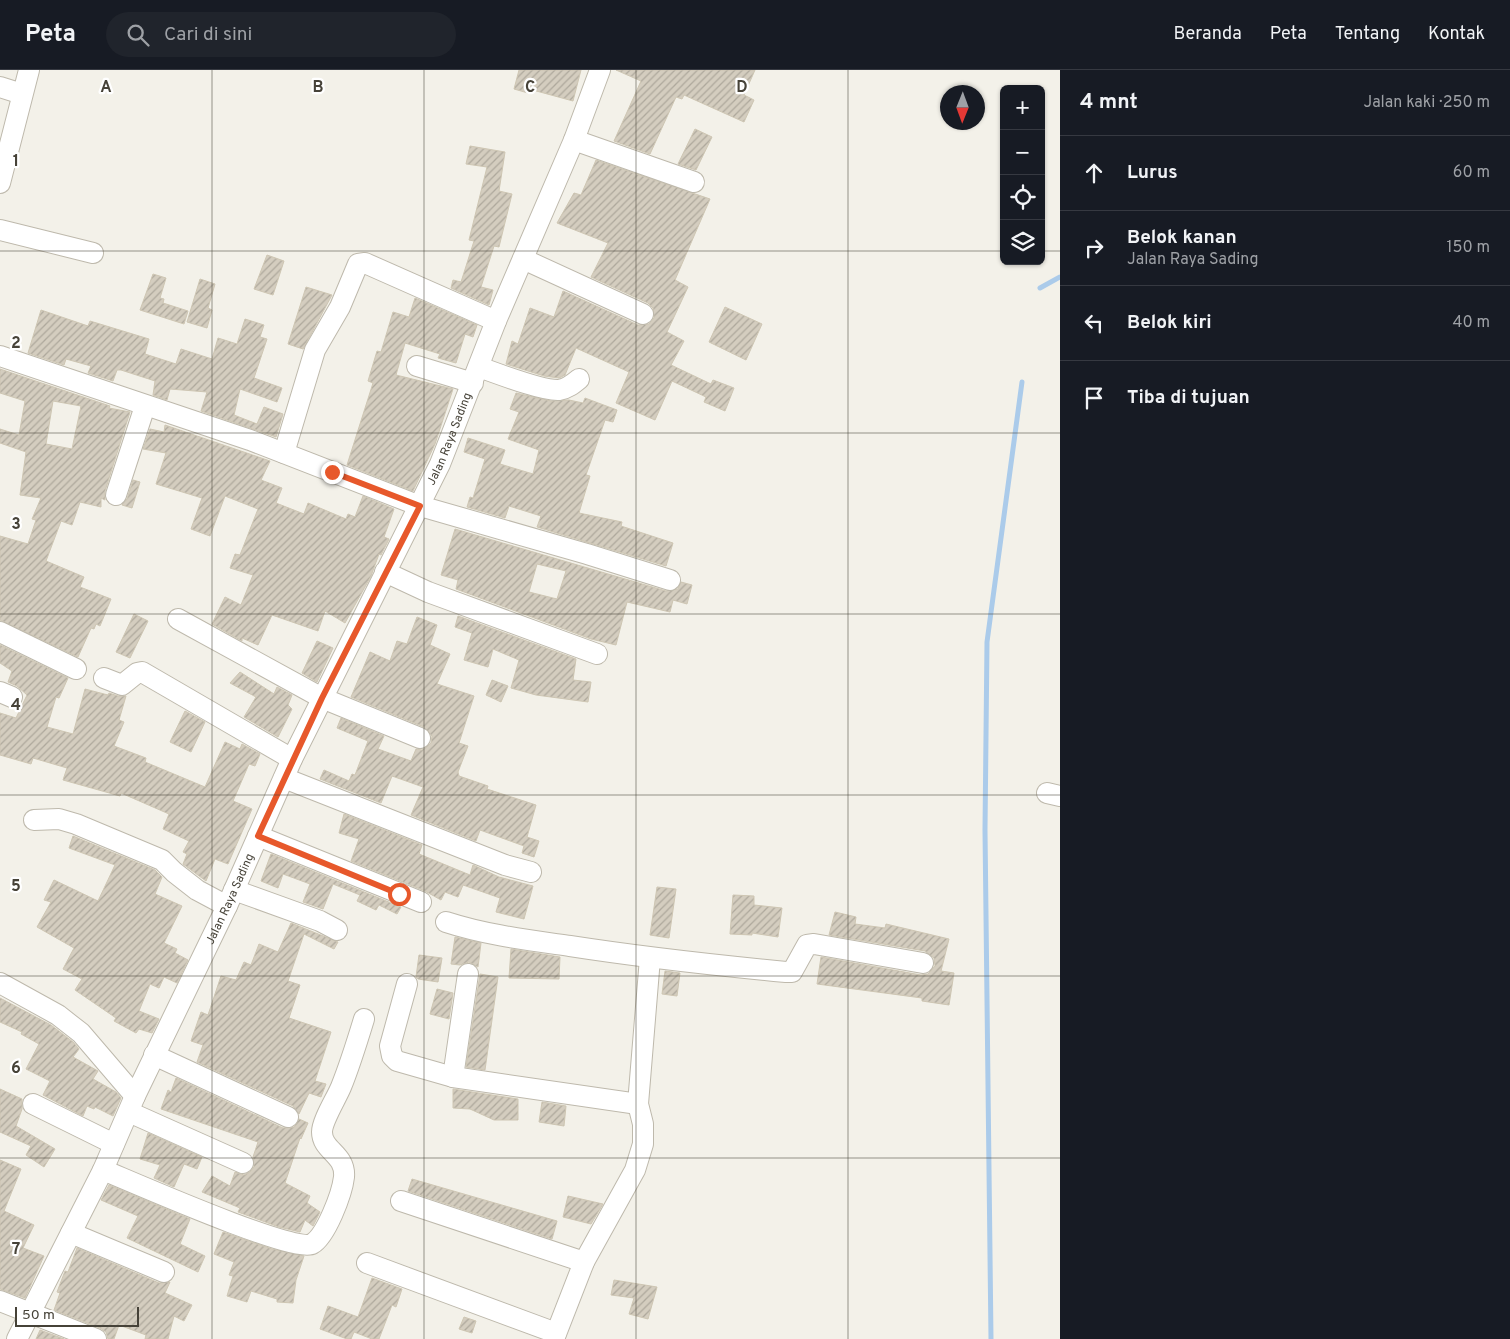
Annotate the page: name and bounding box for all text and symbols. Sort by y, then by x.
search box [106,12,456,57]
text: Peta [25,20,76,50]
icon: search [124,21,152,49]
text: Cari di sini [164,23,252,47]
text: Beranda [1173,23,1242,46]
text: Peta [1270,23,1307,46]
text: Tentang [1335,23,1400,46]
text: Kontak [1428,23,1485,46]
text: A [100,78,112,98]
text: B [312,78,324,98]
text: C [525,78,535,98]
text: D [736,78,748,98]
north arrow [940,85,985,130]
map controls [1000,85,1045,265]
button: + [1000,85,1045,130]
text: 4 mnt [1080,89,1138,116]
text: Jalan kaki · 250 m [1363,93,1490,113]
button: − [1000,130,1045,175]
text: 1 [13,152,19,172]
icon: ahead [1080,159,1108,187]
text: Lurus [1127,161,1178,185]
text: 60 m [1453,163,1490,183]
button: locate [1000,175,1045,220]
button: layers [1000,220,1045,265]
text: Belok kanan [1127,226,1237,250]
icon: right [1080,234,1108,262]
text: 150 m [1447,238,1490,258]
text: Jalan Raya Sading [1127,250,1258,270]
icon: left [1080,309,1108,337]
text: Belok kiri [1127,311,1212,335]
text: 40 m [1452,313,1490,333]
text: 2 [11,334,21,354]
icon: arrive [1080,384,1108,412]
text: Tiba di tujuan [1127,386,1250,410]
street label: Jalan Raya Sading [424,390,476,488]
route end [321,461,344,484]
text: 3 [11,515,21,535]
text: 4 [11,696,21,716]
street label: Jalan Raya Sading [203,851,258,947]
text: 5 [11,877,21,897]
route start [388,883,411,906]
text: 6 [11,1059,21,1079]
text: 7 [12,1240,20,1260]
scale bar [15,1304,139,1327]
text: 50 m [22,1307,55,1324]

